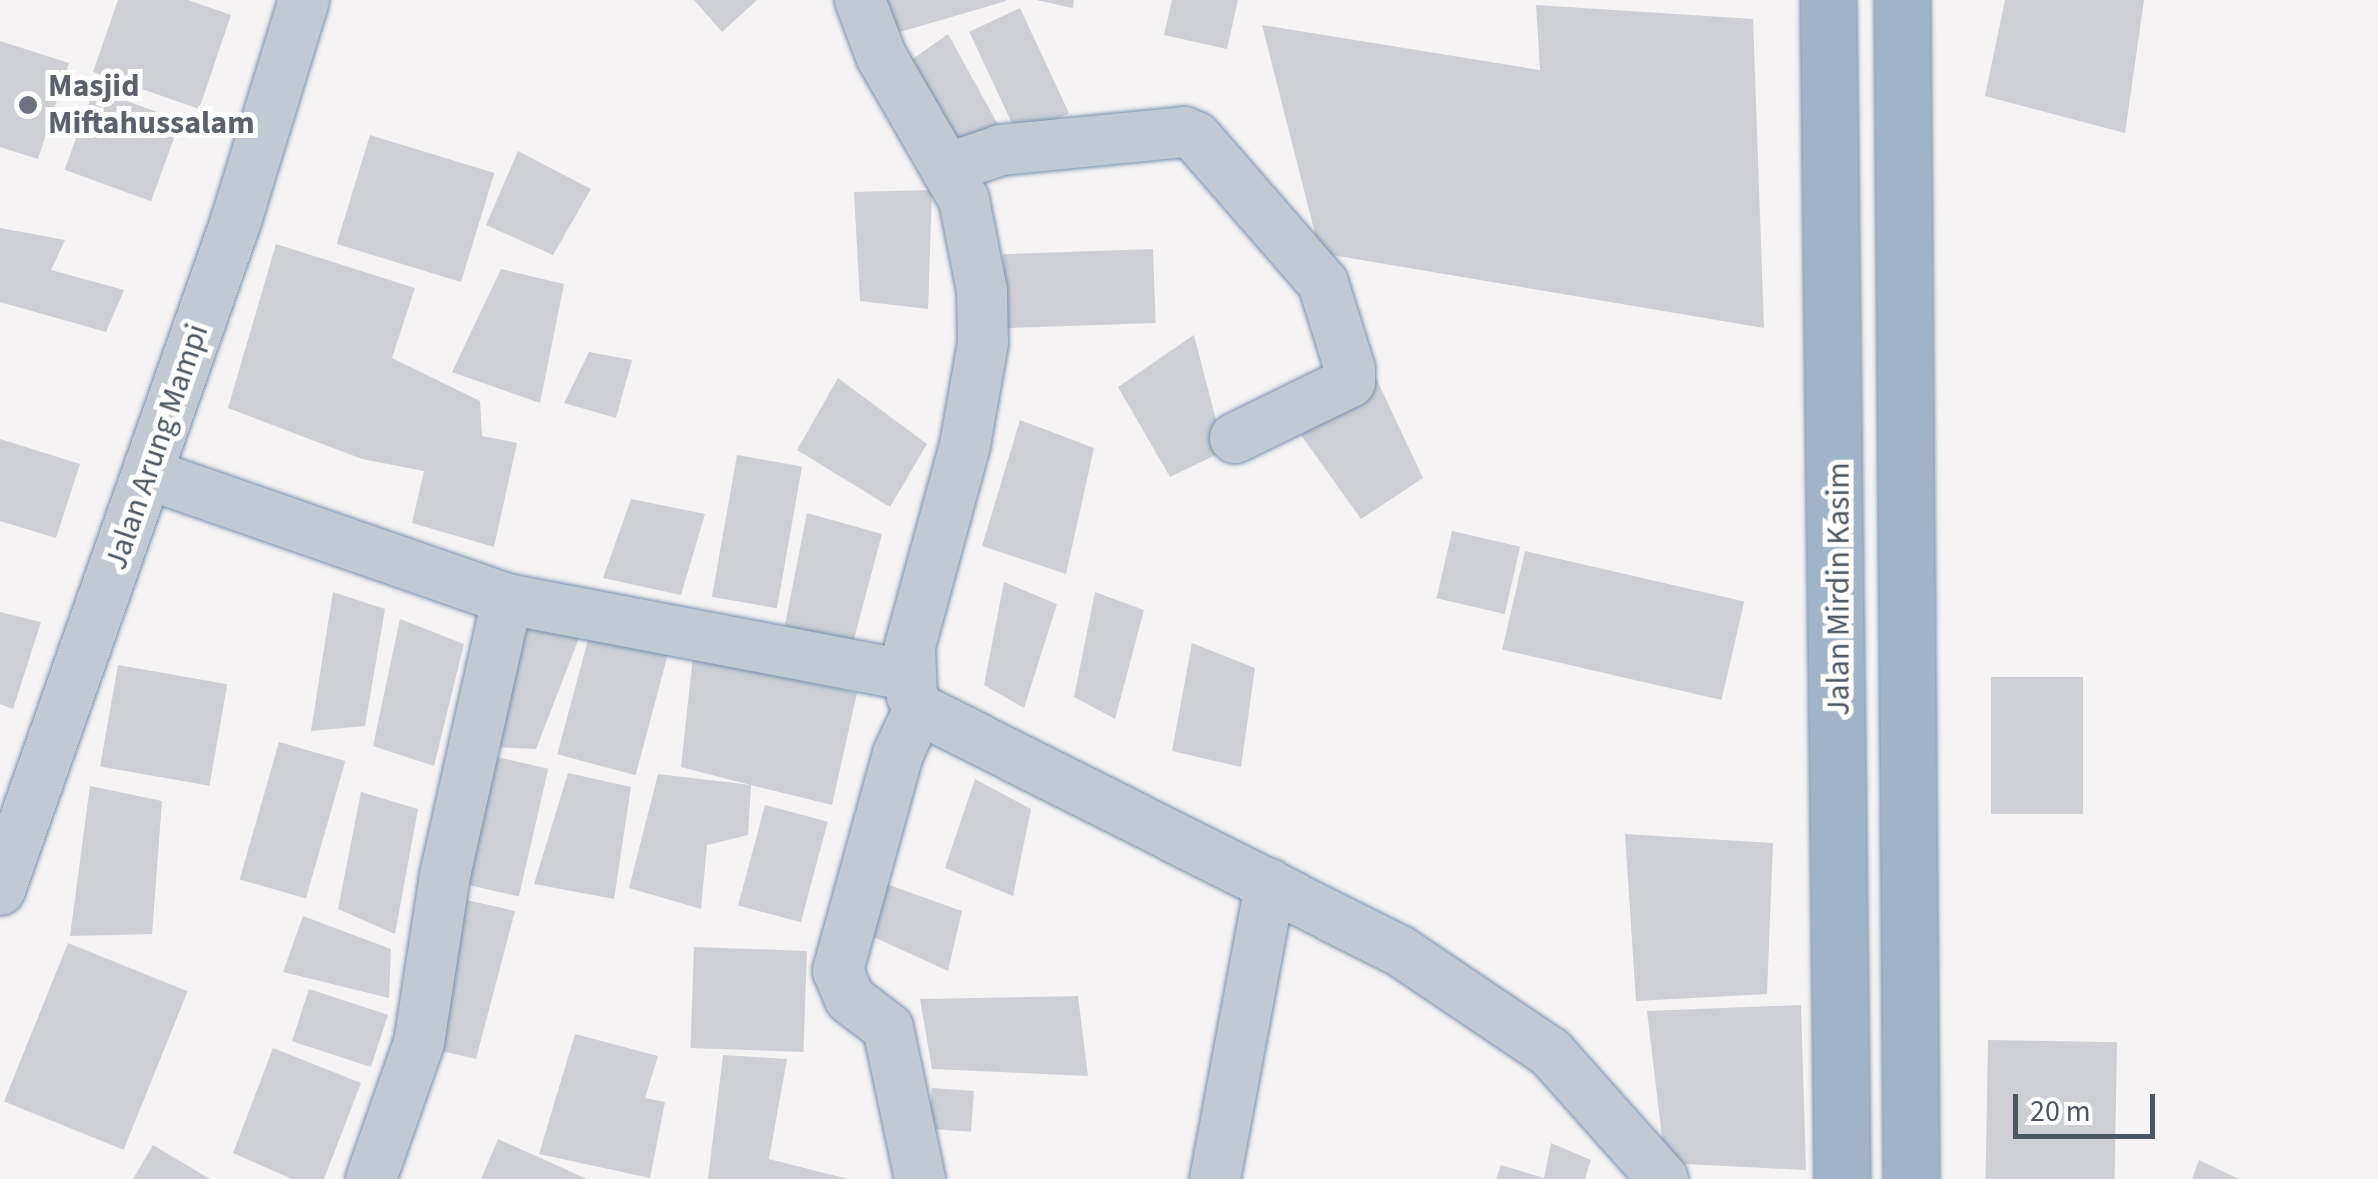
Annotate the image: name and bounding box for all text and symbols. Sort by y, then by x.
place label: Masjid Miftahussalam [48,68,255,143]
marker: Masjid Miftahussalam [17,94,39,116]
street label: Jalan Arung Mampi [97,319,217,575]
street label: Jalan Mirdin Kasim [1820,462,1858,716]
scale bar [2018,1074,2160,1136]
text: 20 m [2030,1090,2091,1133]

